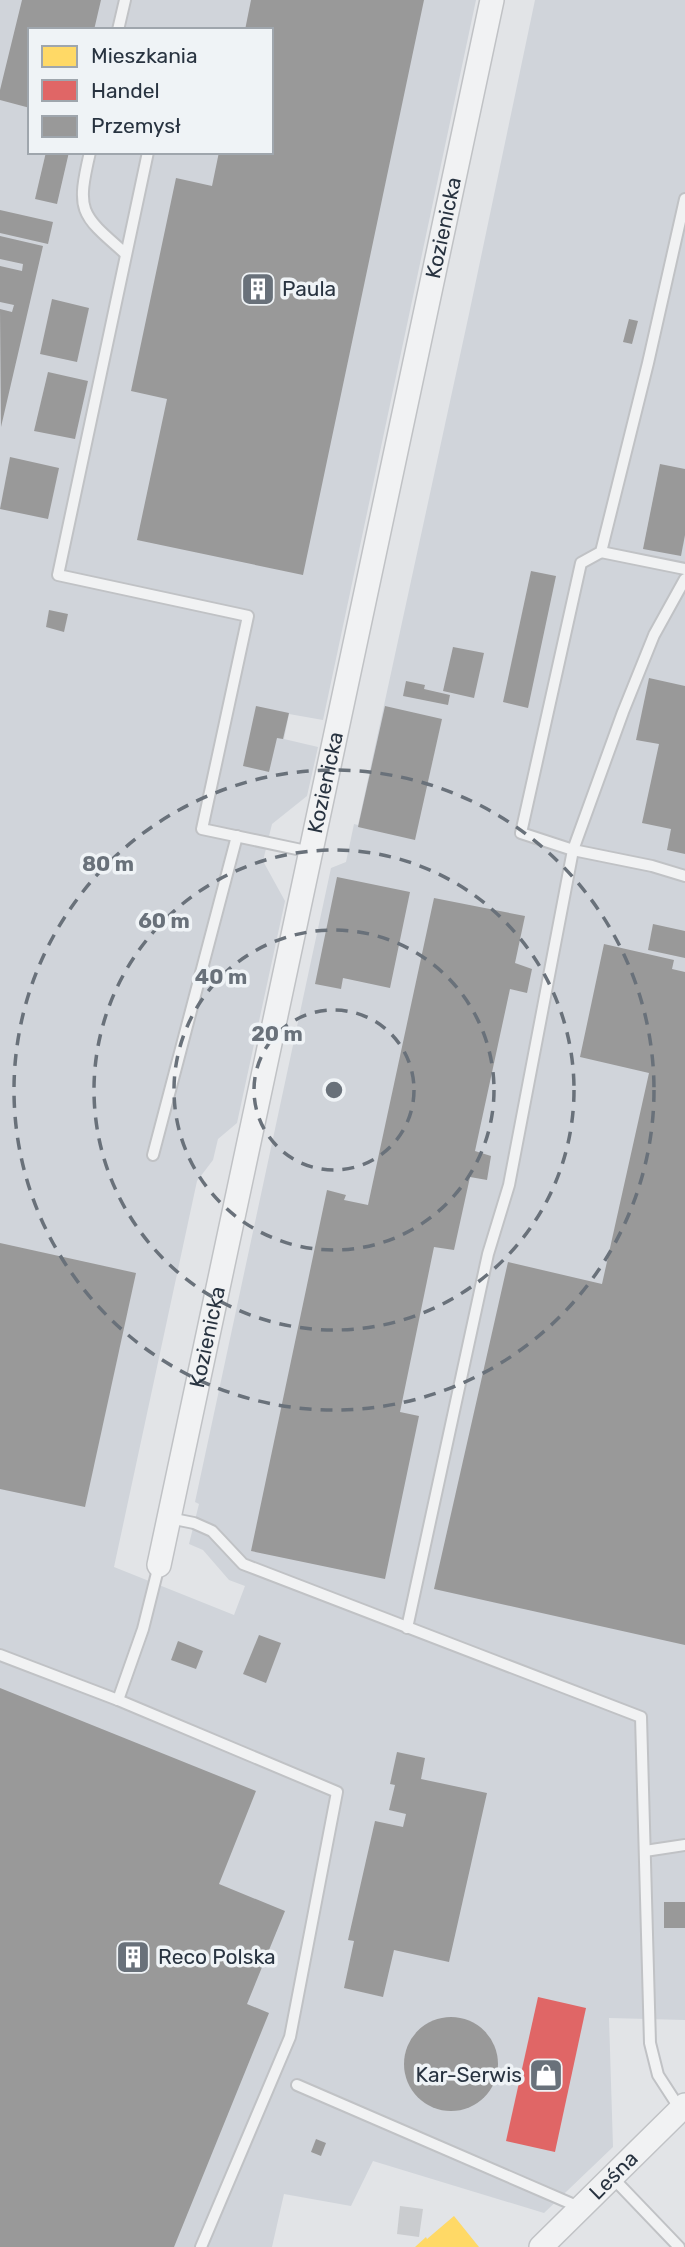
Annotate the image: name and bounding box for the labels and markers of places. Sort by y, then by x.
building icon: Paula [239,270,277,308]
place label: Paula [282,276,336,301]
centre of rings [322,1078,346,1102]
building icon: Reco Polska [114,1938,152,1976]
place label: Reco Polska [158,1944,276,1969]
shop icon: Kar-Serwis [527,2056,565,2094]
place label: Kar-Serwis [416,2062,522,2087]

